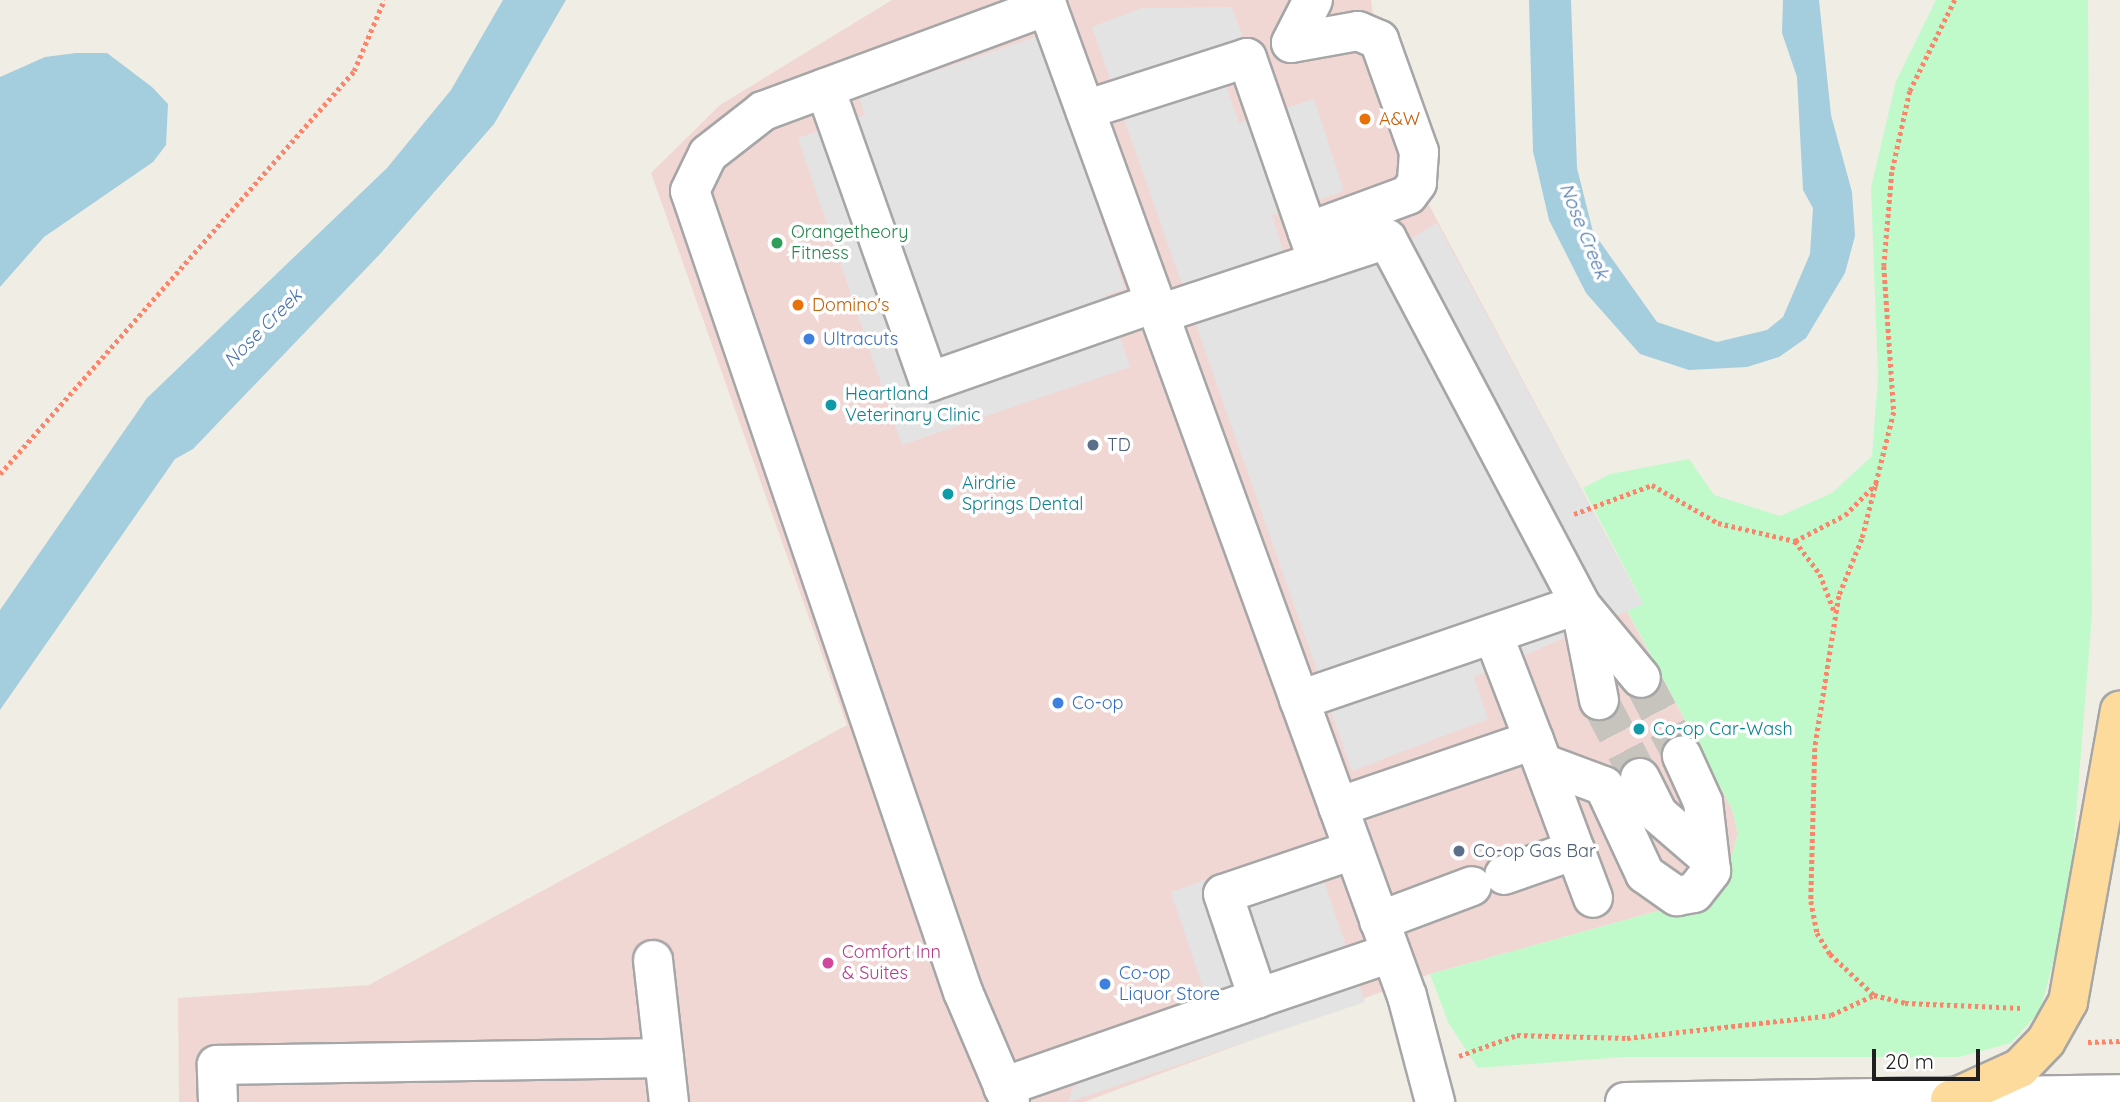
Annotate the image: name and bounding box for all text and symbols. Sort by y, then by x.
place label: A&W [1379,108,1420,130]
marker: A&W [1357,111,1373,127]
water label: Nose Creek [1554,180,1614,282]
place label: Orangetheory Fitness [791,222,908,264]
marker: Orangetheory Fitness [769,235,785,251]
water label: Nose Creek [219,284,307,372]
place label: Domino's [812,294,889,316]
marker: Domino's [790,297,806,313]
place label: Ultracuts [823,328,898,350]
marker: Ultracuts [801,331,817,347]
place label: Heartland Veterinary Clinic [845,384,980,426]
marker: Heartland Veterinary Clinic [823,397,839,413]
place label: TD [1107,434,1131,456]
marker: TD [1085,437,1101,453]
place label: Airdrie Springs Dental [962,473,1083,516]
marker: Airdrie Springs Dental [940,486,956,502]
place label: Co-op [1072,692,1123,714]
marker: Co-op [1050,695,1066,711]
place label: Co-op Car-Wash [1653,718,1793,740]
marker: Co-op Car-Wash [1631,721,1647,737]
place label: Co-op Gas Bar [1473,840,1596,862]
marker: Co-op Gas Bar [1451,843,1467,859]
place label: Comfort Inn & Suites [842,942,941,984]
marker: Comfort Inn & Suites [820,955,836,971]
place label: Co-op Liquor Store [1119,963,1220,1006]
marker: Co-op Liquor Store [1097,976,1113,992]
scale bar [1875,1036,1983,1080]
text: 20 m [1885,1048,1934,1074]

